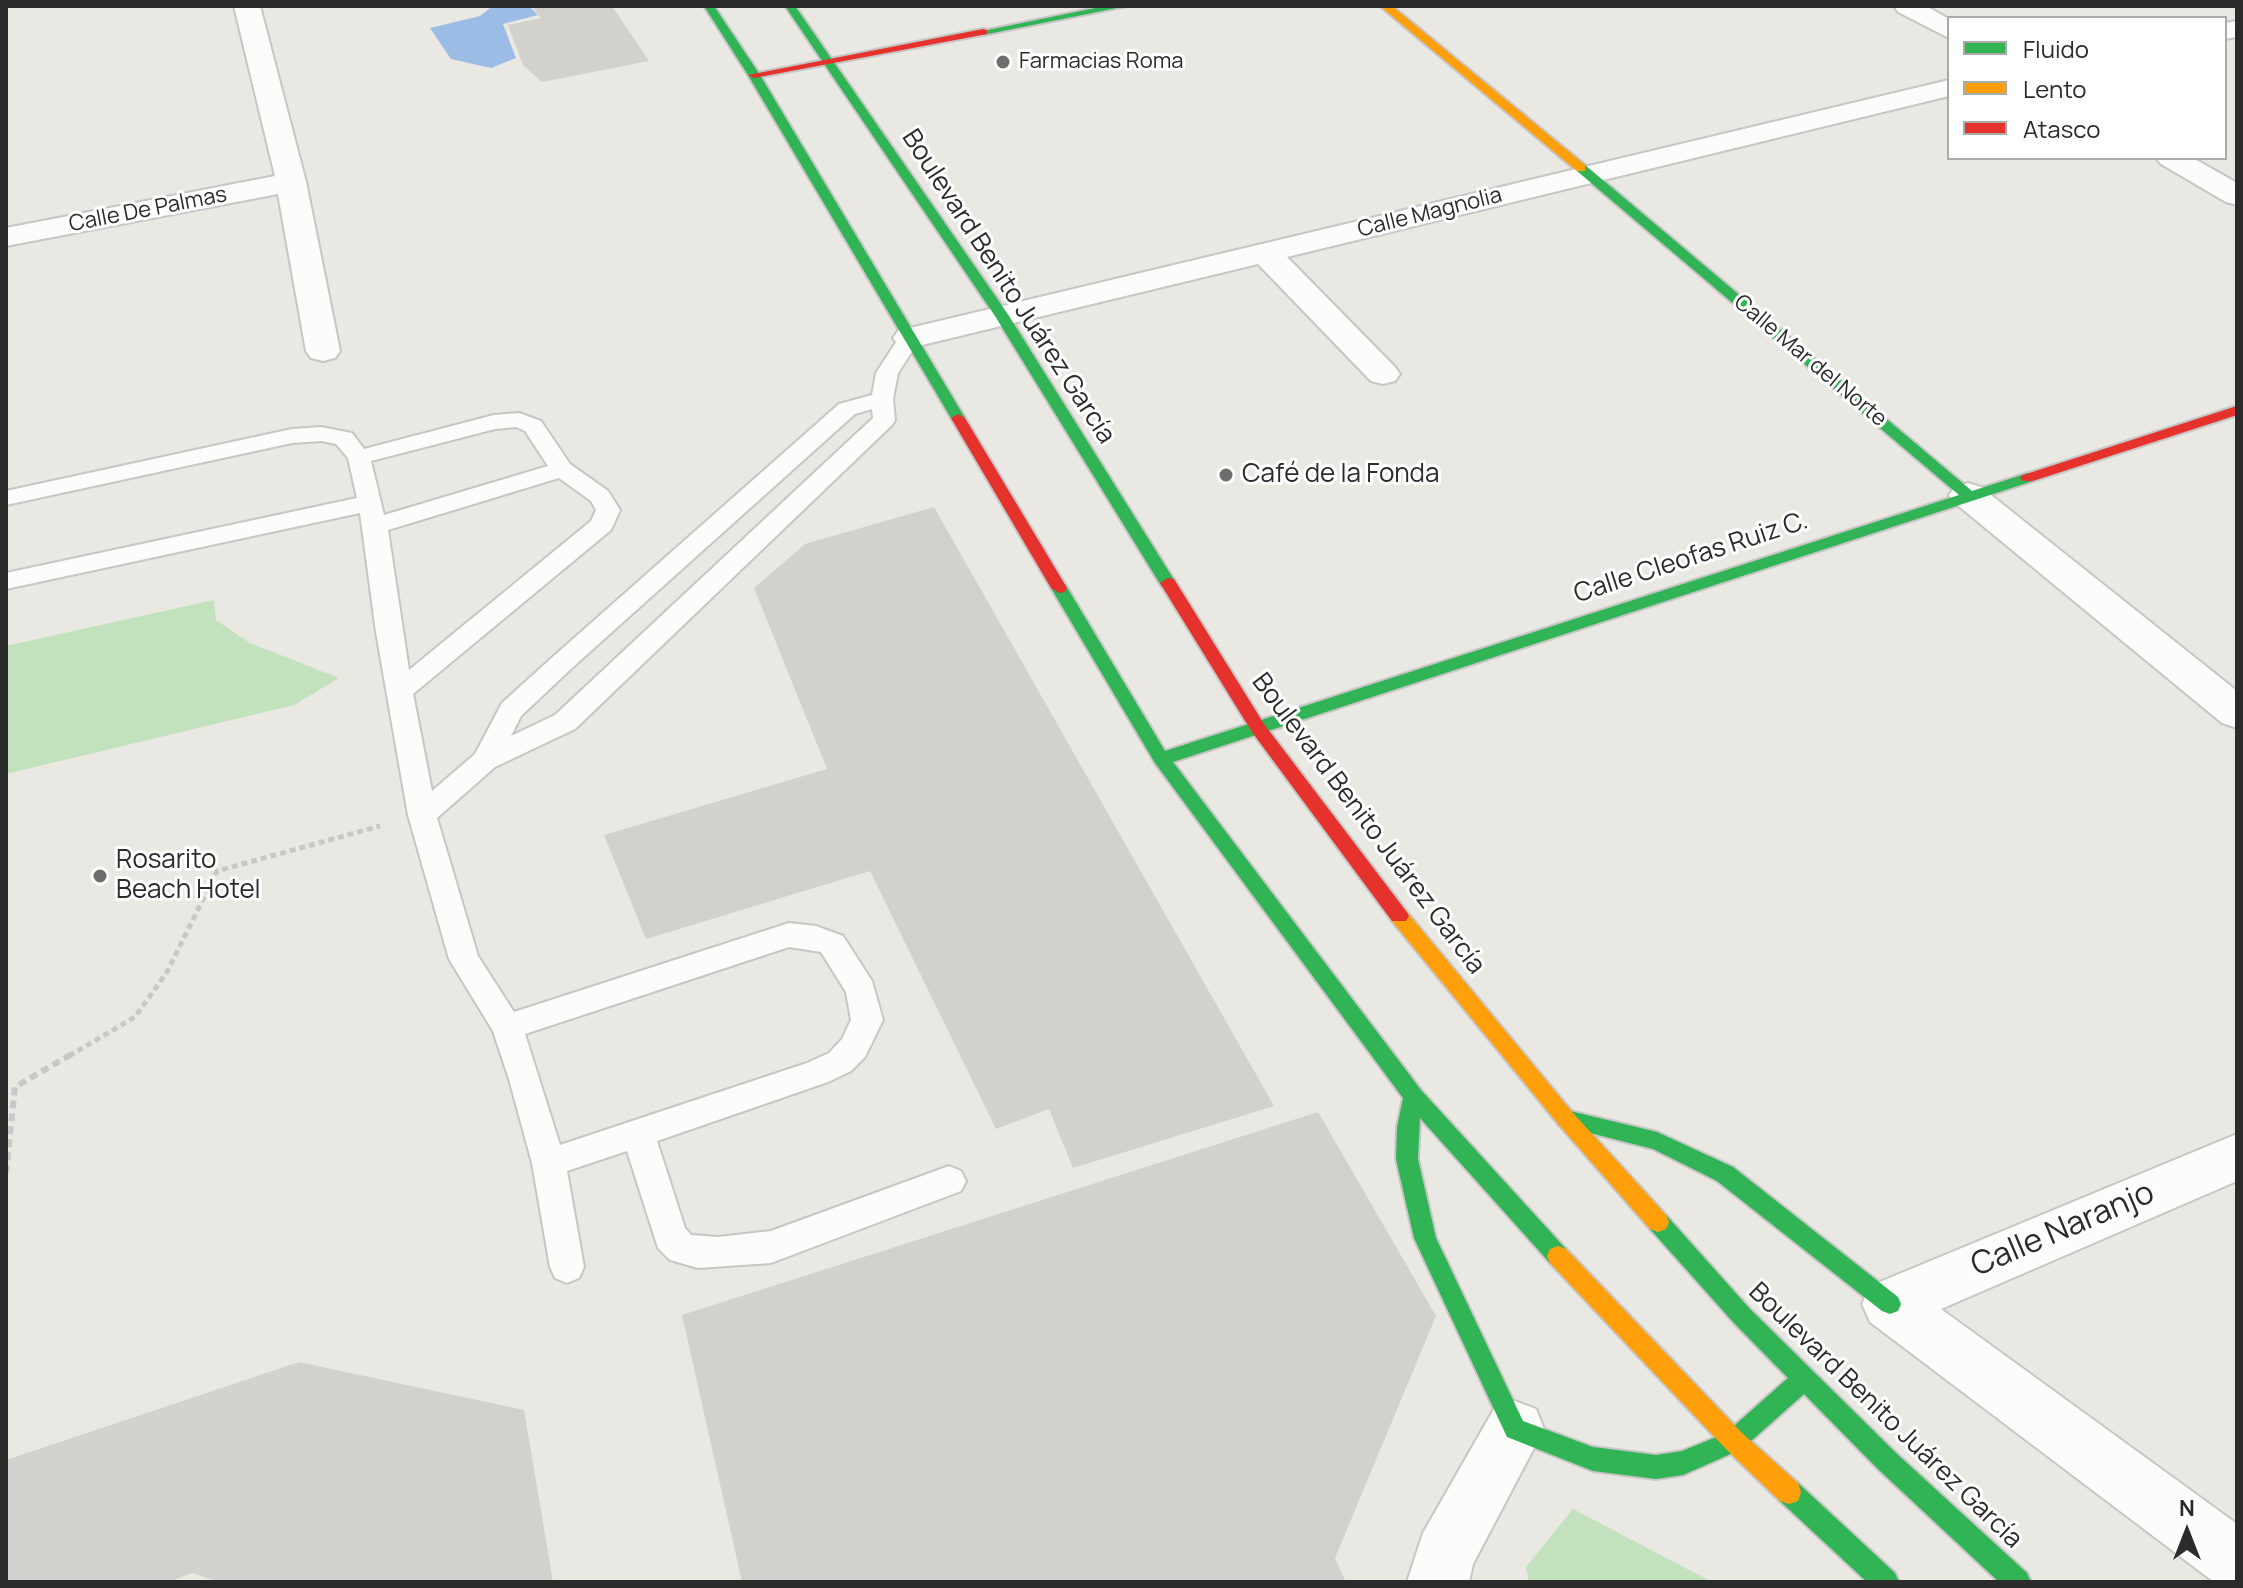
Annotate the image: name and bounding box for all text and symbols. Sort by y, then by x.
legend [1947,16,2227,160]
text: Fluido [2023,32,2089,65]
place label: Farmacias Roma [1019,49,1184,75]
marker: Farmacias Roma [994,53,1012,71]
text: Lento [2023,72,2087,105]
text: Atasco [2023,112,2100,145]
street label: Boulevard Benito Juárez García [895,124,1121,450]
street label: Calle De Palmas [67,182,229,238]
street label: Calle Magnolia [1355,182,1505,244]
street label: Calle Mar del Norte [1728,289,1892,433]
place label: Café de la Fonda [1242,459,1439,491]
marker: Café de la Fonda [1217,466,1235,484]
street label: Calle Cleofas Ruiz C. [1570,506,1812,610]
street label: Boulevard Benito Juárez García [1245,667,1491,981]
place label: Rosarito Beach Hotel [116,845,261,906]
marker: Rosarito Beach Hotel [91,867,109,885]
street label: Calle Naranjo [1966,1174,2160,1286]
street label: Boulevard Benito Juárez García [1742,1277,2028,1555]
north arrow [2147,1492,2227,1572]
text: N [2179,1493,2195,1523]

